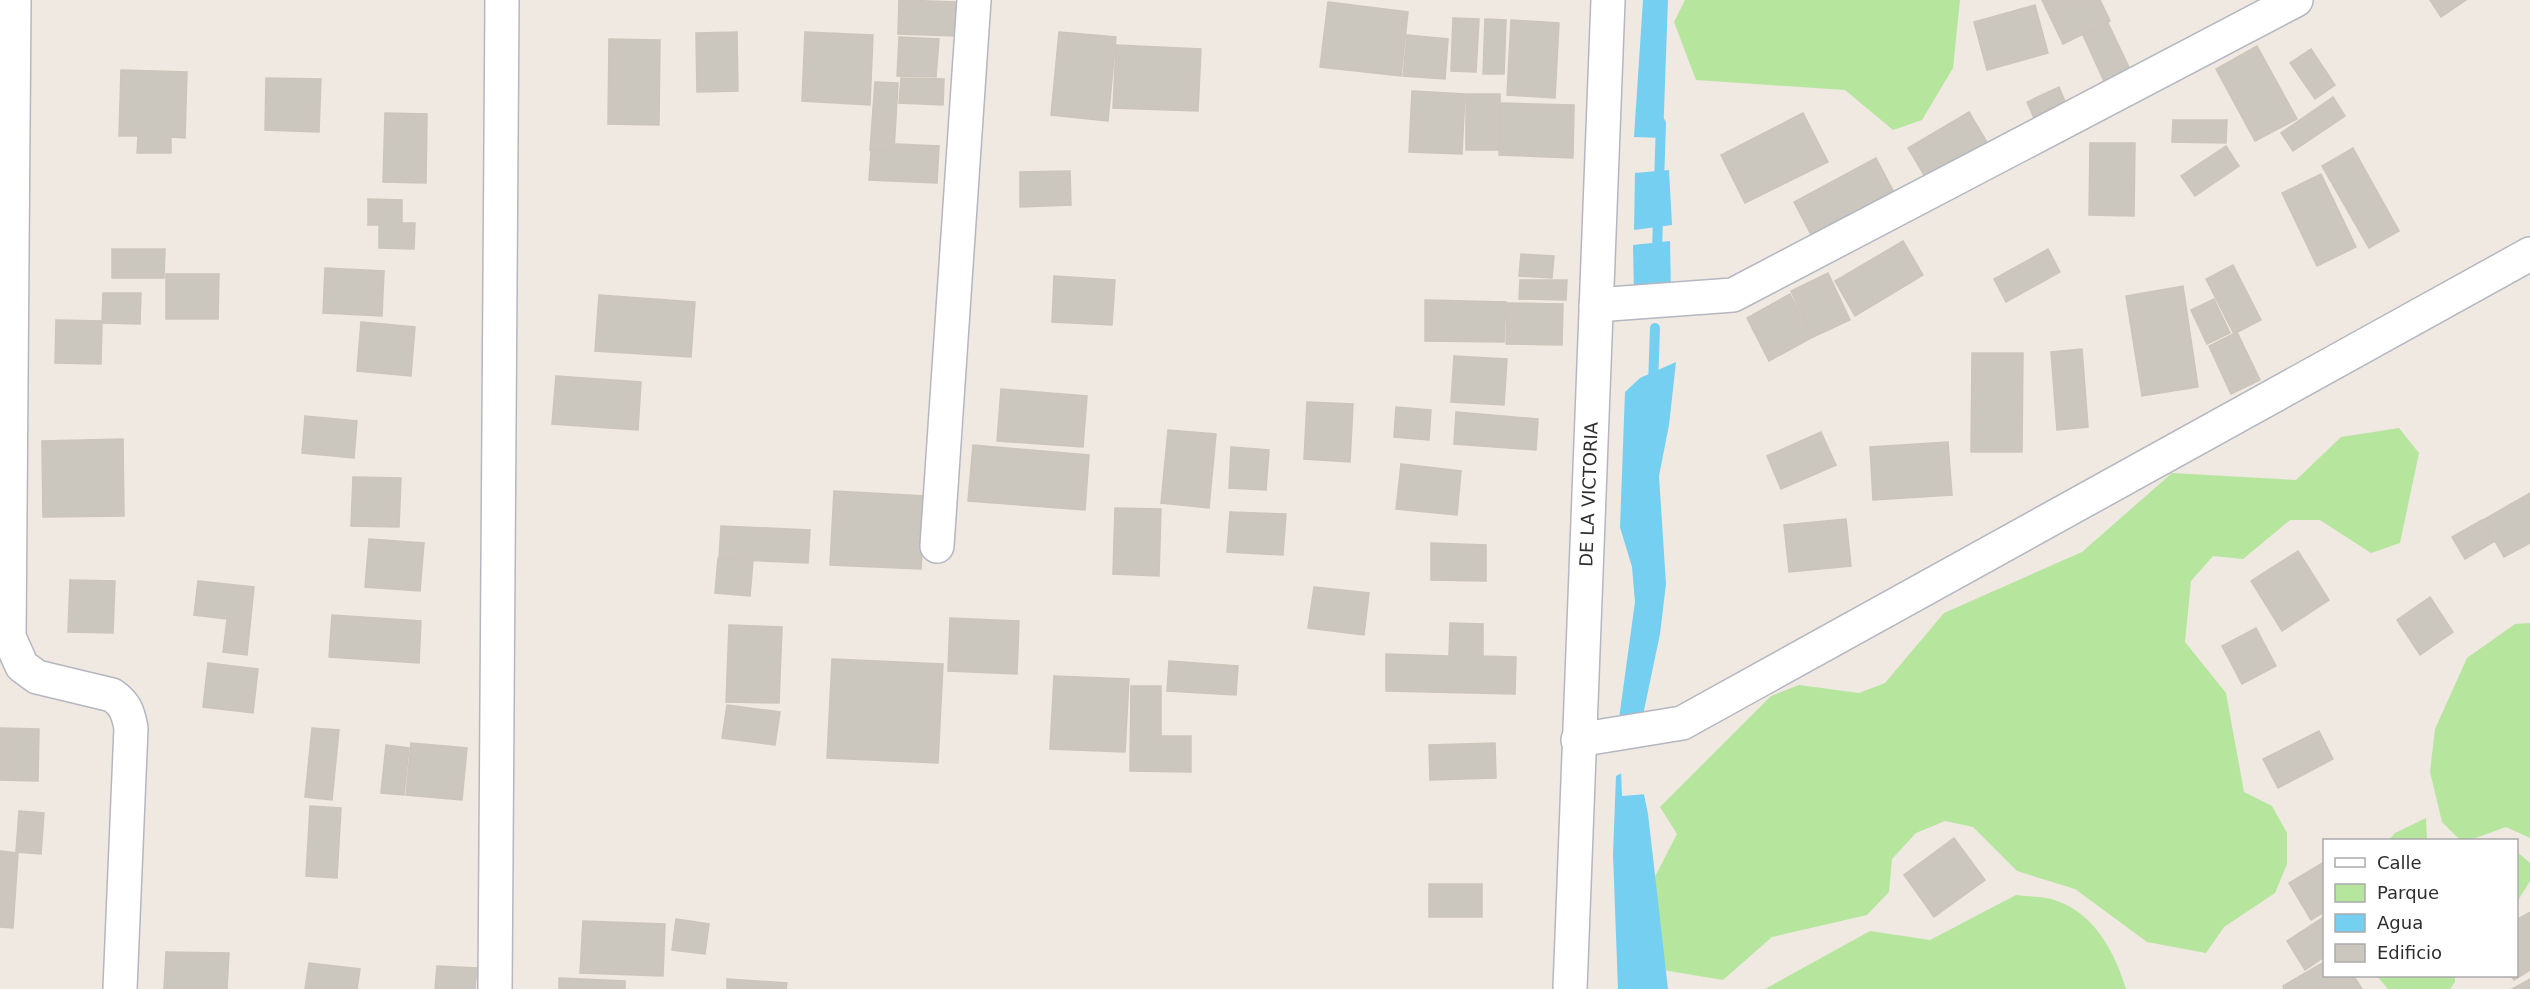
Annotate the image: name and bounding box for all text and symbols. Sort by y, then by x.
street label: DE LA VICTORIA [1575,421,1602,567]
legend [2323,839,2518,977]
text: Calle [2377,852,2422,873]
text: Parque [2377,882,2439,903]
text: Agua [2377,912,2423,933]
text: Edificio [2377,942,2442,963]

